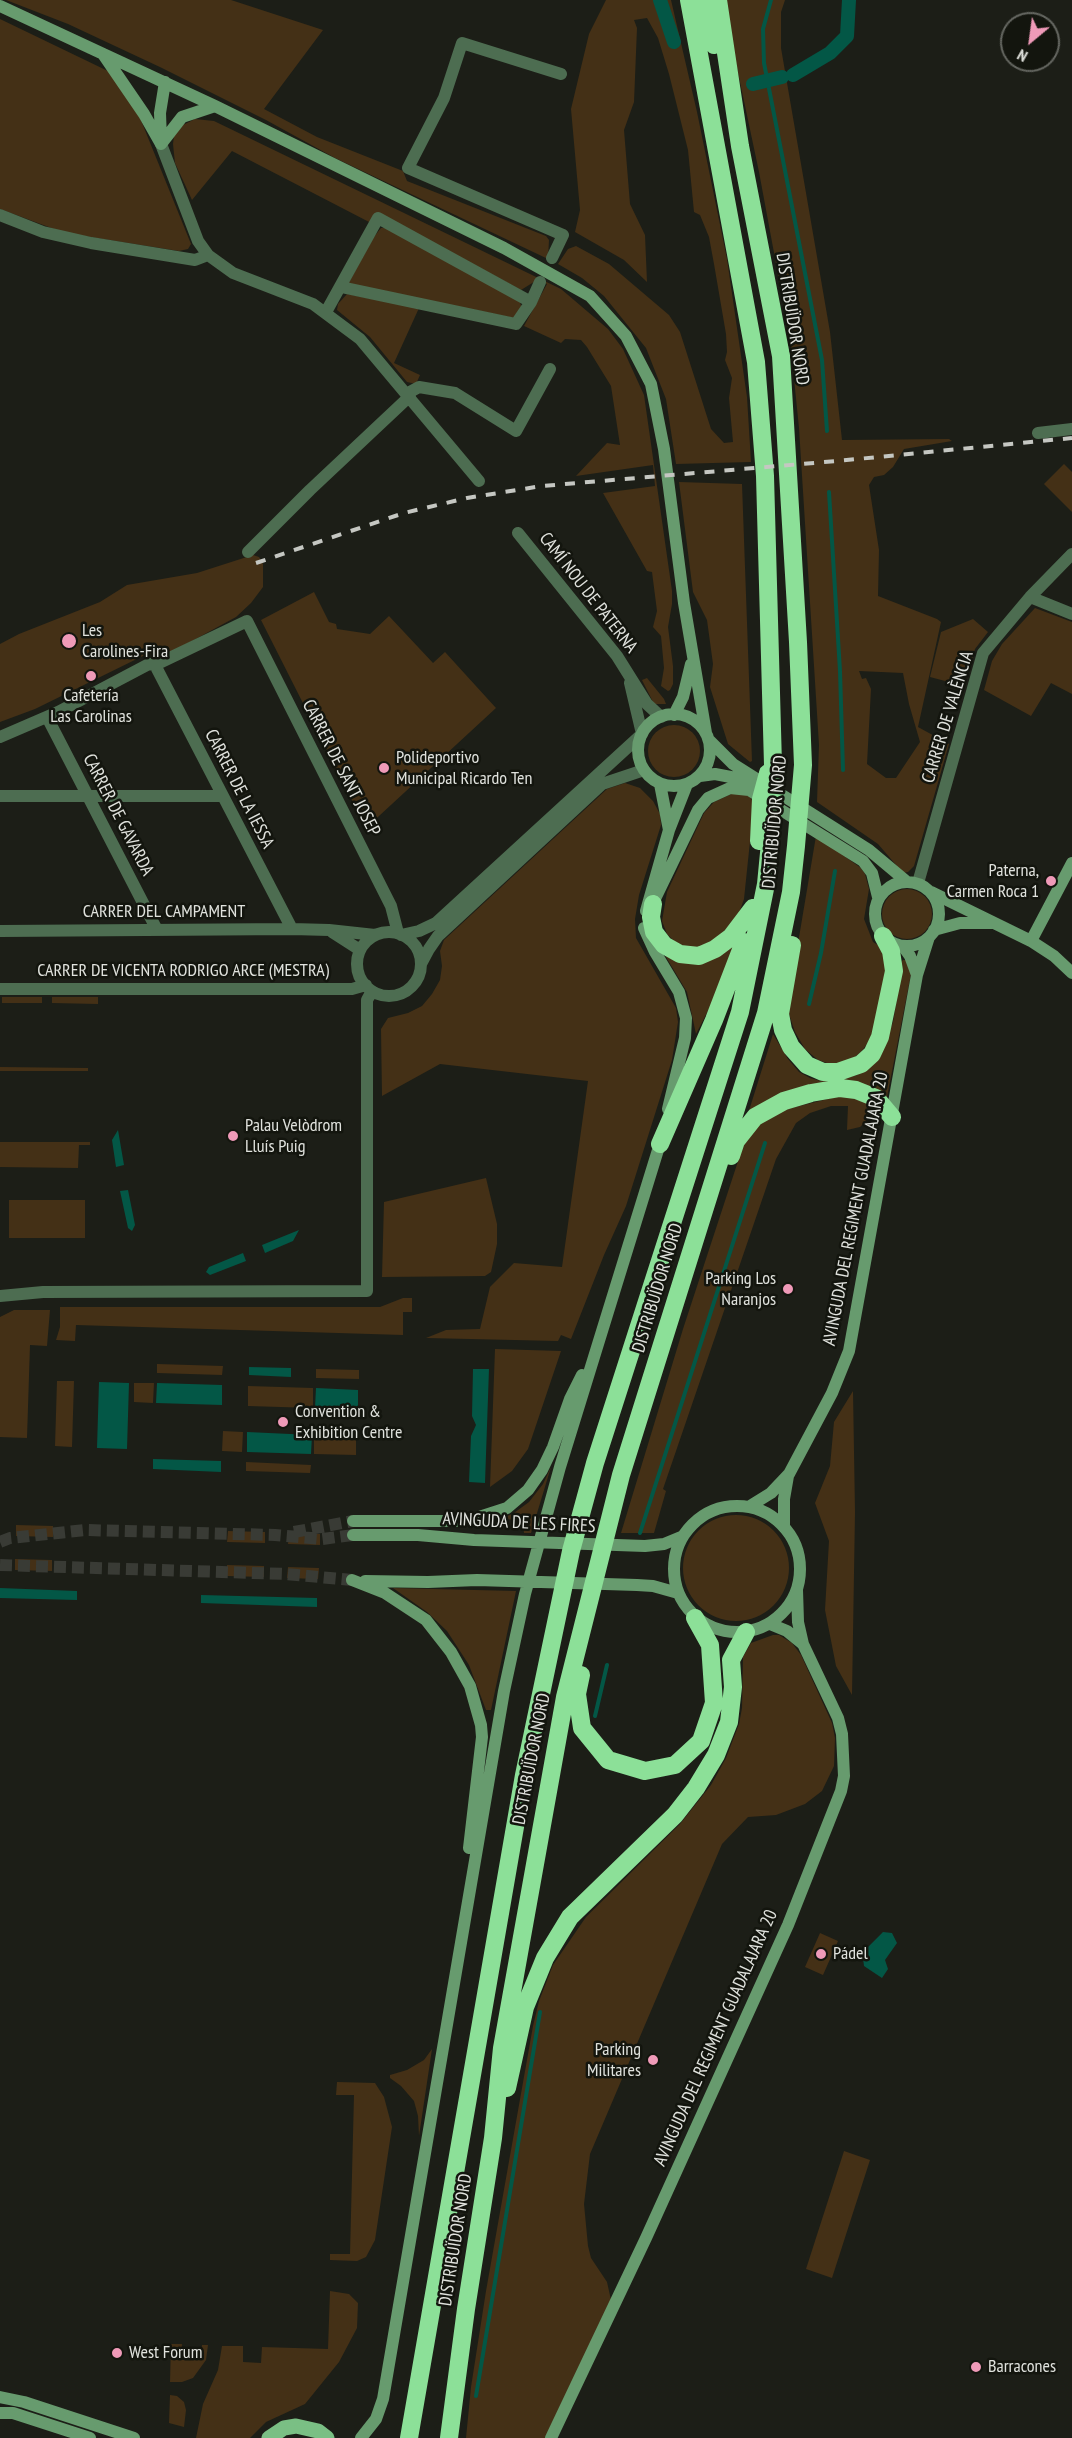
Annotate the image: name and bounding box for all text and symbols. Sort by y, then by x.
north arrow [1000,12,1060,72]
text: N [1014,45,1031,67]
street label: DISTRIBUÏDOR NORD [771,251,813,387]
street label: CAMÍ NOU DE PATERNA [534,529,642,657]
place label: Les Carolines-Fira [82,620,168,662]
marker: Les Carolines-Fira [60,632,78,650]
street label: CARRER DE VALÈNCIA [918,648,978,786]
marker: Cafetería Las Carolinas [84,669,98,683]
place label: Cafetería Las Carolinas [50,685,132,728]
street label: CARRER DE SANT JOSEP [297,696,385,840]
street label: CARRER DE LA IESSA [200,726,278,852]
place label: Polideportivo Municipal Ricardo Ten [396,747,532,789]
street label: CARRER DE GAVARDA [78,750,158,880]
street label: DISTRIBUÏDOR NORD [758,754,792,890]
marker: Polideportivo Municipal Ricardo Ten [377,761,391,775]
place label: Paterna, Carmen Roca 1 [947,860,1039,902]
marker: Paterna, Carmen Roca 1 [1044,874,1058,888]
street label: CARRER DEL CAMPAMENT [83,901,245,923]
street label: CARRER DE VICENTA RODRIGO ARCE (MESTRA) [37,960,329,982]
street label: AVINGUDA DEL REGIMENT GUADALAJARA 20 [819,1070,893,1348]
place label: Palau Velòdrom Lluís Puig [245,1115,342,1158]
marker: Palau Velòdrom Lluís Puig [226,1129,240,1143]
street label: DISTRIBUÏDOR NORD [628,1221,688,1355]
place label: Parking Los Naranjos [705,1268,776,1310]
marker: Parking Los Naranjos [781,1282,795,1296]
place label: Convention & Exhibition Centre [295,1401,402,1444]
marker: Convention & Exhibition Centre [276,1415,290,1429]
street label: AVINGUDA DE LES FIRES [442,1508,596,1538]
street label: DISTRIBUÏDOR NORD [509,1691,555,1827]
street label: AVINGUDA DEL REGIMENT GUADALAJARA 20 [650,1906,782,2170]
place label: Pádel [833,1943,868,1965]
marker: Pádel [814,1947,828,1961]
place label: Parking Militares [587,2039,641,2082]
marker: Parking Militares [646,2053,660,2067]
street label: DISTRIBUÏDOR NORD [435,2172,477,2308]
place label: West Forum [129,2342,202,2364]
marker: West Forum [110,2346,124,2360]
place label: Barracones [988,2356,1056,2378]
marker: Barracones [969,2360,983,2374]

